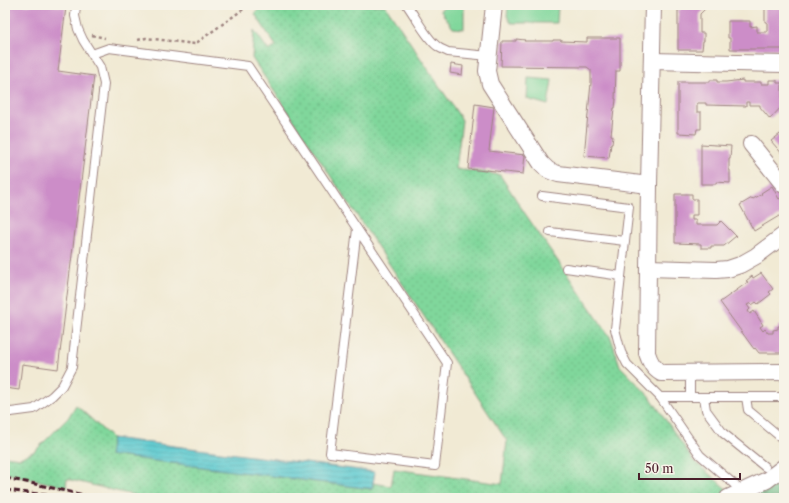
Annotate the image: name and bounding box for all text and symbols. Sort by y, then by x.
scale bar [639,455,740,481]
text: 50 m [645,461,674,476]

